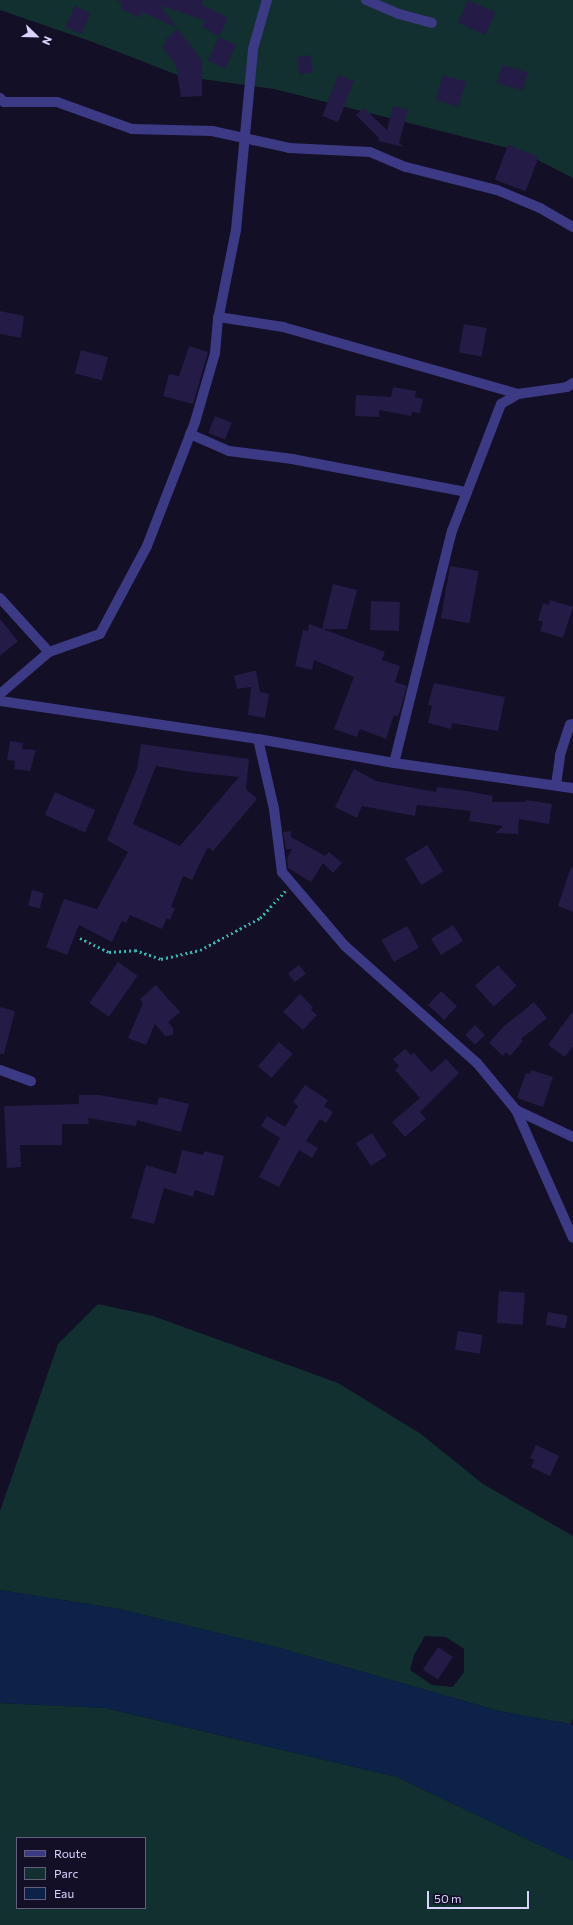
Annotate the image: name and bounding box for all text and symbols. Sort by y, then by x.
north arrow [16,16,56,56]
text: N [40,35,55,47]
legend [16,1837,146,1909]
text: Route [54,1846,87,1860]
text: Parc [54,1866,78,1880]
scale bar [429,1883,531,1909]
text: Eau [54,1886,74,1900]
text: 50 m [434,1891,462,1905]

